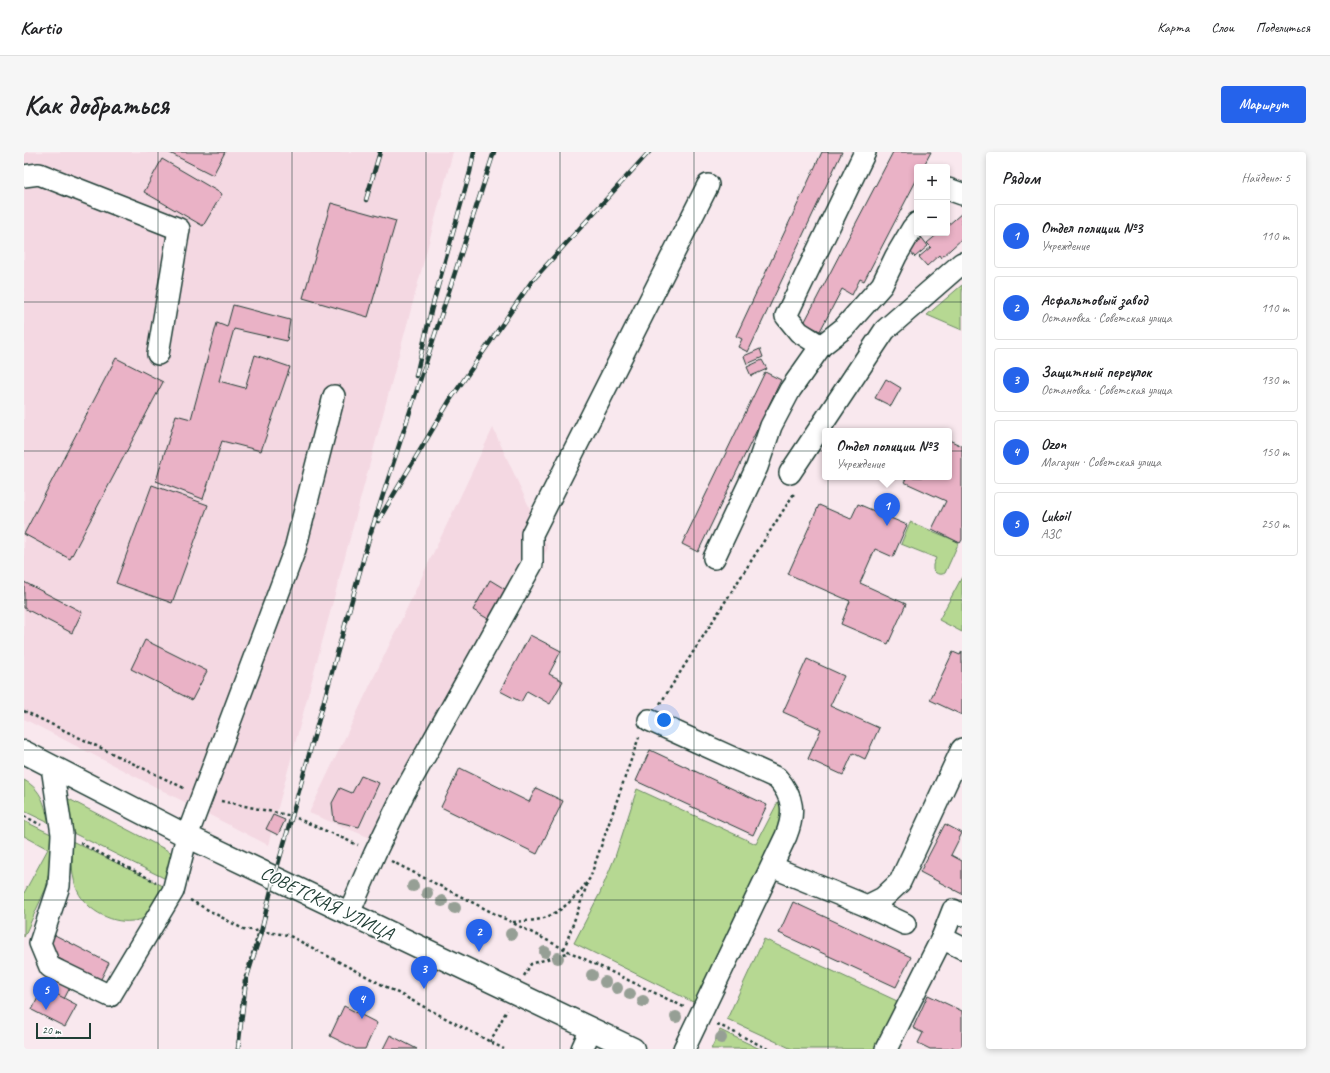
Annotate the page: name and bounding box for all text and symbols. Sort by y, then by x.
text: Kartio [20,16,61,40]
text: Карта [1157,19,1189,36]
text: Слои [1211,19,1234,36]
text: Поделиться [1256,19,1310,36]
button: Маршрут [1221,86,1306,123]
text: Как добраться [24,87,169,122]
map controls [914,164,950,236]
button: + [914,164,950,200]
text: Рядом [1002,168,1040,189]
text: Найдено: 5 [1242,170,1290,186]
button: − [914,200,950,236]
text: Отдел полиции №3 [1041,219,1142,238]
text: 1 [1013,228,1019,244]
text: 110 m [1261,228,1289,244]
text: Учреждение [1041,238,1089,254]
text: Асфальтовый завод [1041,291,1148,310]
text: 2 [1013,300,1019,316]
text: 110 m [1261,300,1289,316]
text: Остановка · Советская улица [1041,310,1172,326]
text: Защитный переулок [1041,363,1151,382]
text: 3 [1013,372,1019,388]
text: 130 m [1261,372,1289,388]
text: Остановка · Советская улица [1041,382,1172,398]
popup [822,428,952,480]
text: Ozon [1041,435,1066,454]
text: Отдел полиции №3 [836,437,938,456]
text: 4 [1013,444,1019,460]
text: 150 m [1261,444,1289,460]
text: Магазин · Советская улица [1041,454,1161,470]
text: Учреждение [836,456,884,472]
pin: 1 [874,493,900,526]
text: Lukoil [1041,507,1069,526]
text: 5 [1013,516,1019,532]
text: 250 m [1261,516,1289,532]
text: АЗС [1041,526,1061,542]
your location [654,710,674,730]
street label: СОВЕТСКАЯ УЛИЦА [257,860,399,946]
pin: 2 [466,919,492,952]
pin: 3 [411,956,437,989]
pin: 5 [33,977,59,1010]
pin: 4 [349,986,375,1019]
scale bar [36,1021,91,1040]
text: 20 m [42,1023,61,1037]

